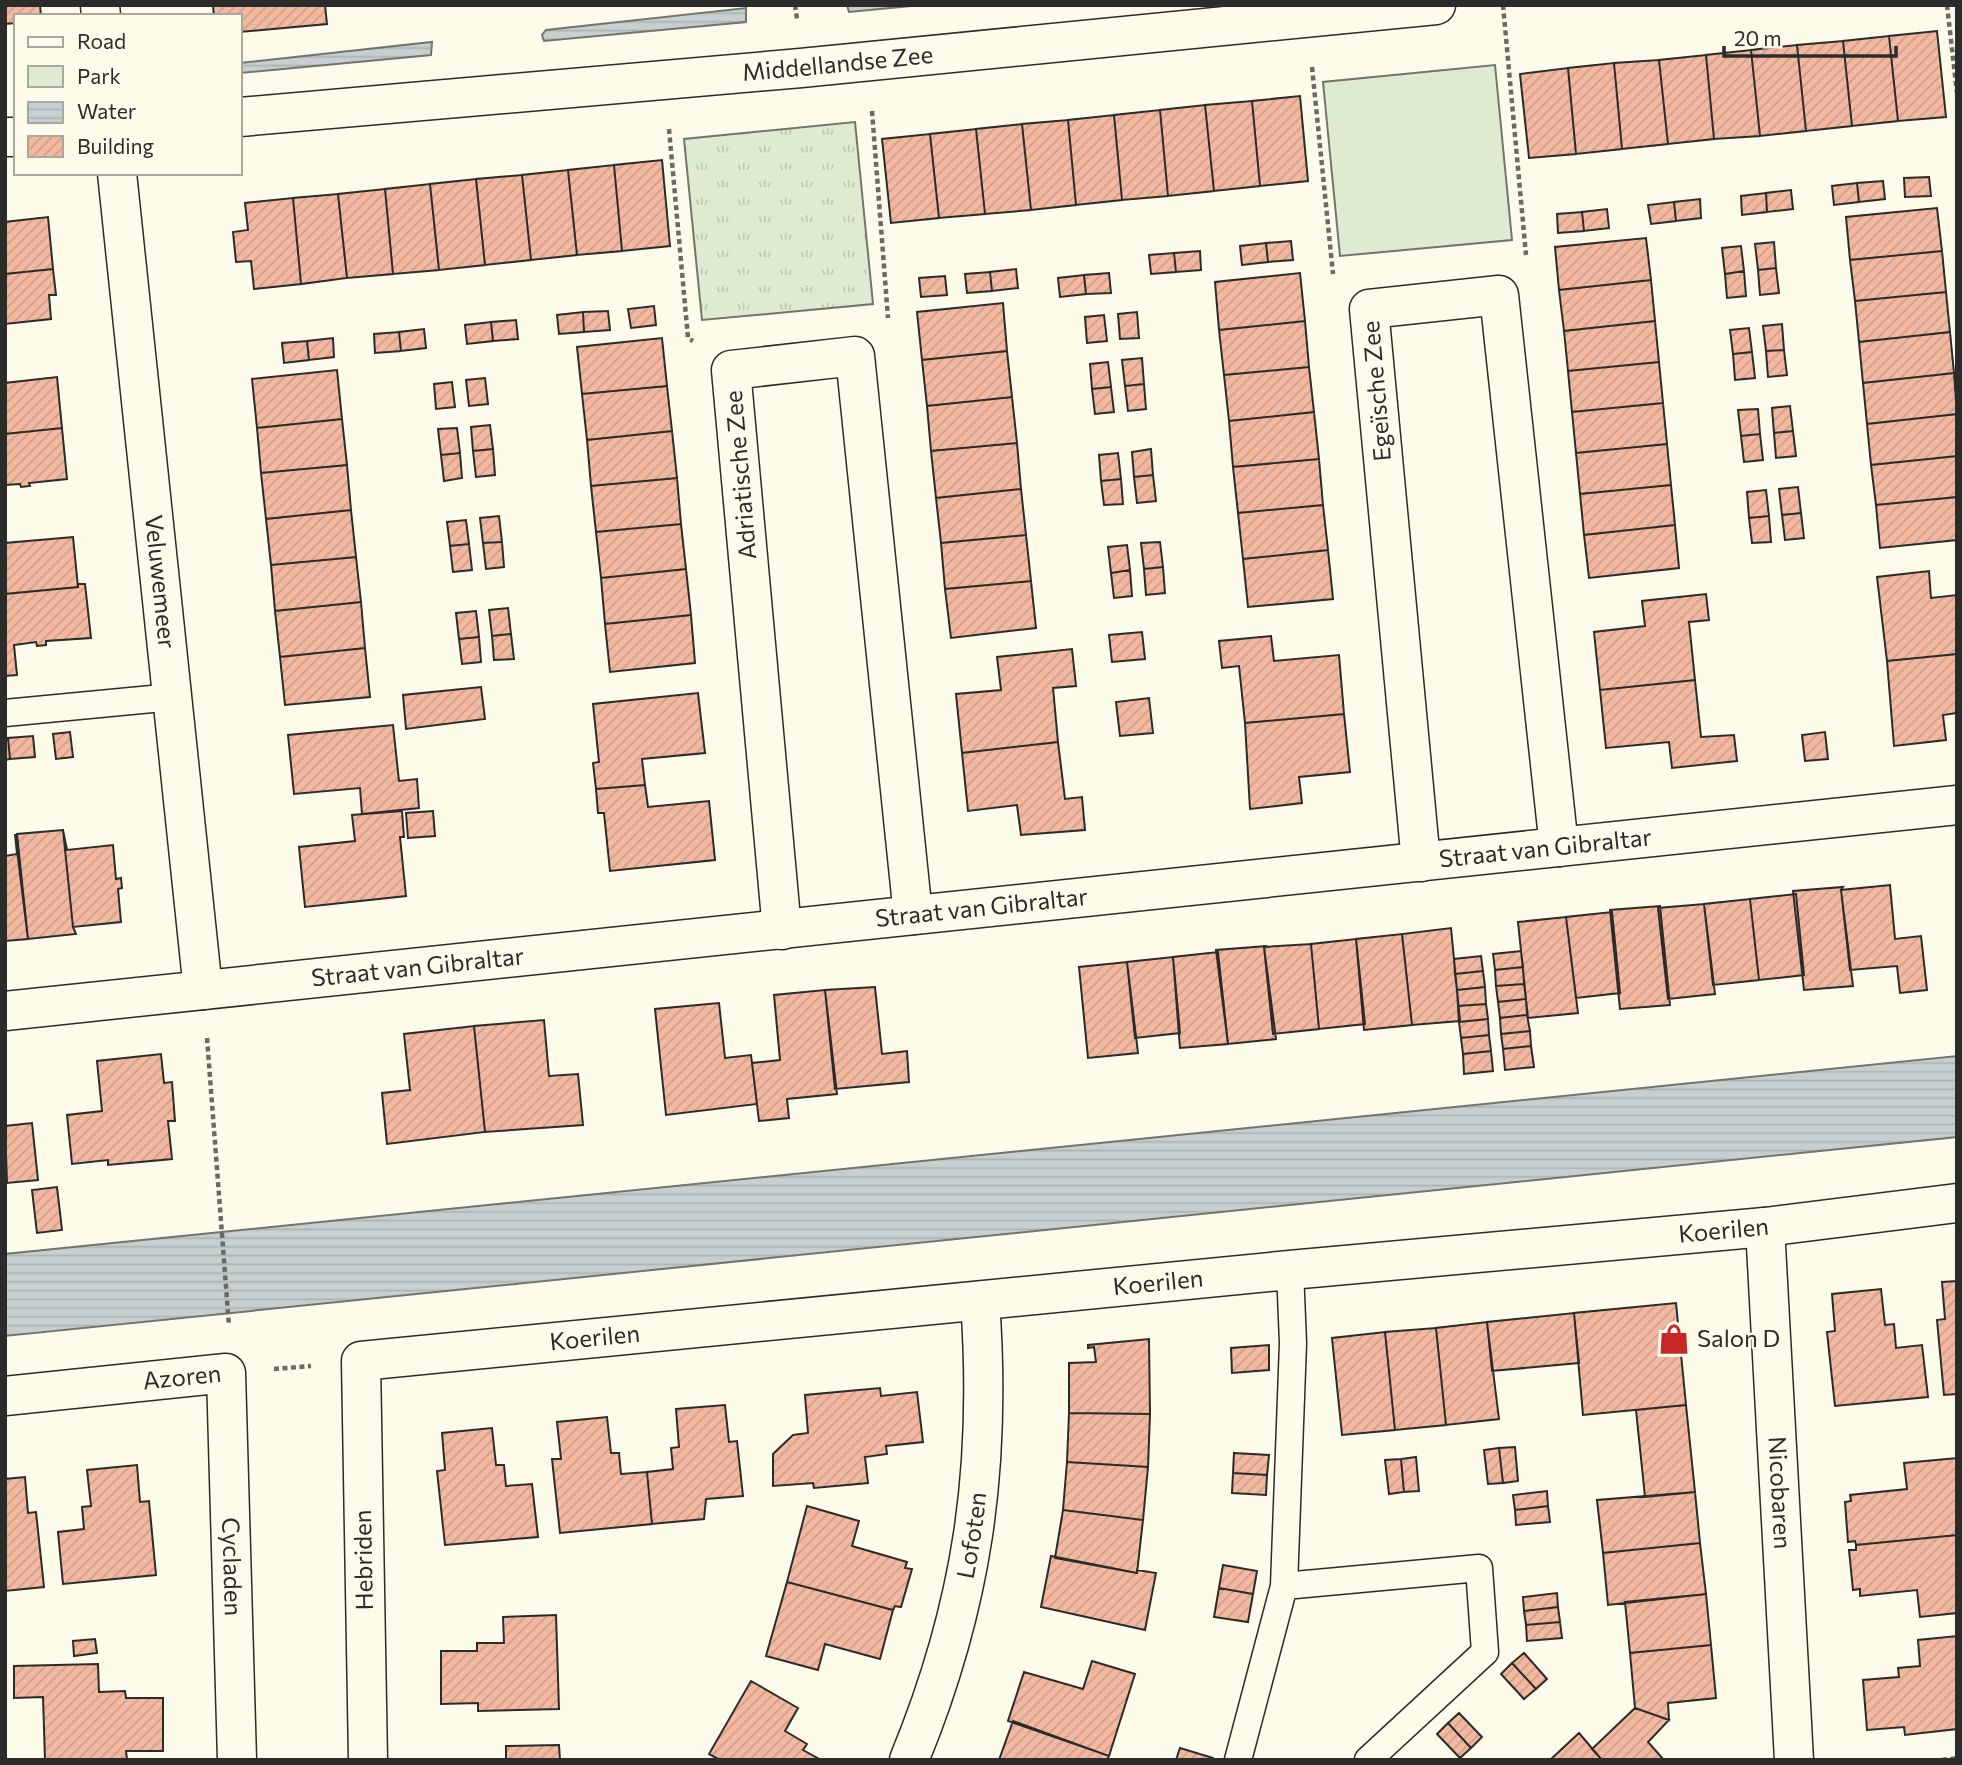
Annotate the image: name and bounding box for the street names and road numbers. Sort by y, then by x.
street label: Middellandse Zee [741,39,934,86]
street label: Egeïsche Zee [1355,320,1396,463]
street label: Adriatische Zee [718,389,761,561]
street label: Veluwemeer [140,513,183,650]
street label: Straat van Gibraltar [1438,821,1653,873]
street label: Straat van Gibraltar [874,881,1090,932]
street label: Straat van Gibraltar [310,940,526,992]
street label: Koerilen [1677,1211,1770,1248]
street label: Koerilen [1111,1263,1204,1300]
street label: Koerilen [548,1318,641,1355]
street label: Azoren [141,1358,222,1395]
street label: Nicobaren [1763,1435,1798,1550]
street label: Lofoten [950,1491,991,1581]
street label: Hebriden [347,1509,378,1611]
street label: Cycladen [217,1517,249,1616]

